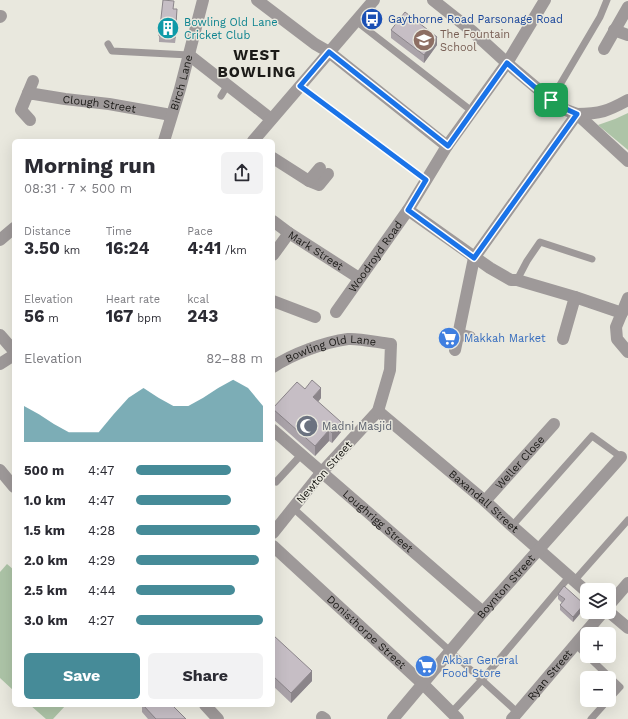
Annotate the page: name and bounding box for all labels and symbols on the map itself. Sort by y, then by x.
bus stop icon: Gaythorne Road Parsonage Road [359,6,385,32]
place label: Gaythorne Road Parsonage Road [388,13,563,26]
building icon: Bowling Old Lane Cricket Club [155,15,181,41]
place label: Bowling Old Lane Cricket Club [184,16,278,42]
school or university icon: The Fountain School [411,27,437,53]
place label: The Fountain School [440,28,510,54]
district label: WEST BOWLING [218,46,296,81]
street label: Birch Lane [168,53,196,112]
pin [534,83,568,117]
street label: Clough Street [62,93,137,116]
street label: Woodroyd Road [346,219,405,295]
street label: Mark Street [286,228,346,273]
supermarket icon: Makkah Market [436,325,462,351]
place label: Makkah Market [464,332,546,345]
street label: Bowling Old Lane [283,333,377,366]
mosque icon: Madni Masjid [294,413,320,439]
place label: Madni Masjid [322,420,392,433]
street label: Weller Close [493,433,547,492]
street label: Newton Street [294,438,355,506]
street label: Baxandall Street [446,467,521,536]
street label: Loughrigg Street [340,488,416,556]
street label: Boynton Street [474,552,538,621]
street label: Donisthorpe Street [324,593,409,672]
street label: Ryan Street [525,647,575,703]
supermarket icon: Akbar General Food Store [413,653,439,679]
place label: Akbar General Food Store [442,654,519,680]

